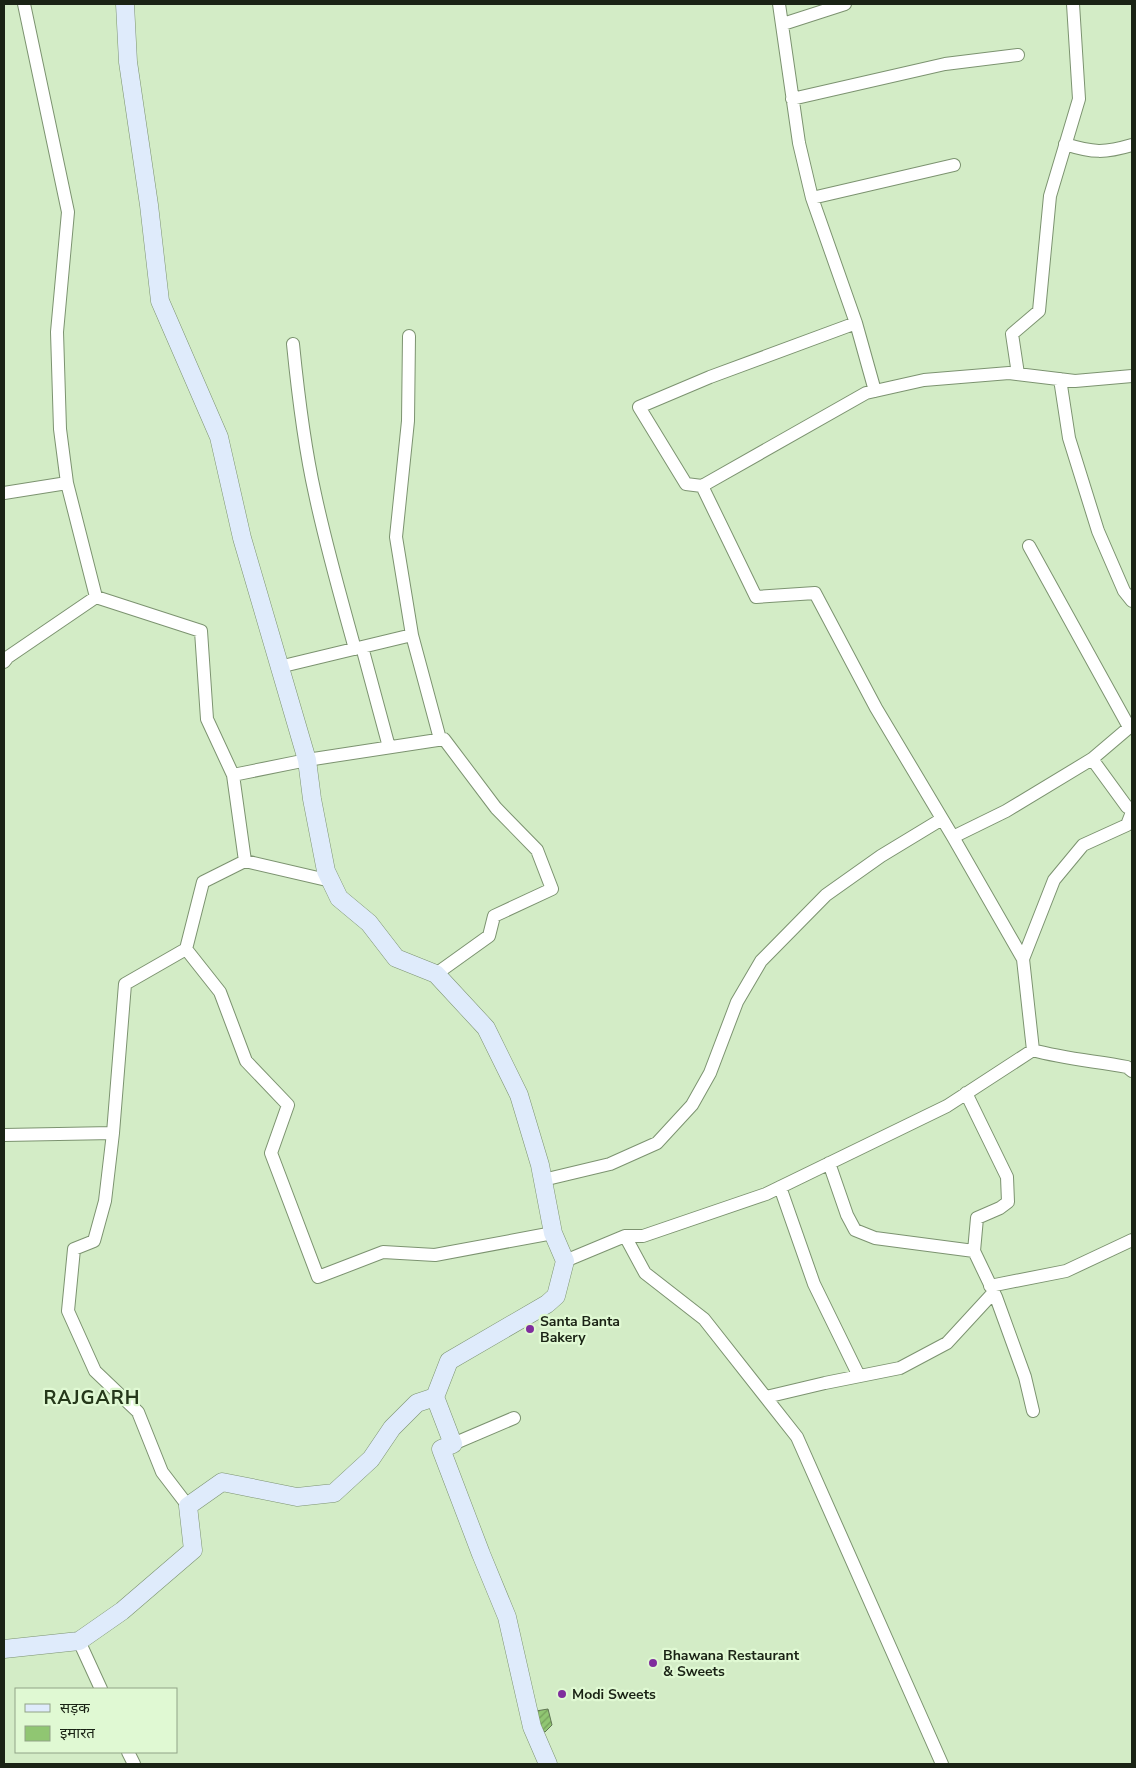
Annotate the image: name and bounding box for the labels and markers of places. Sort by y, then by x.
place label: Santa Banta Bakery [540,1312,620,1347]
marker: Santa Banta Bakery [524,1323,536,1335]
place label: Bhawana Restaurant & Sweets [663,1646,800,1681]
marker: Bhawana Restaurant & Sweets [647,1657,659,1669]
place label: Modi Sweets [572,1685,656,1704]
marker: Modi Sweets [556,1688,568,1700]

